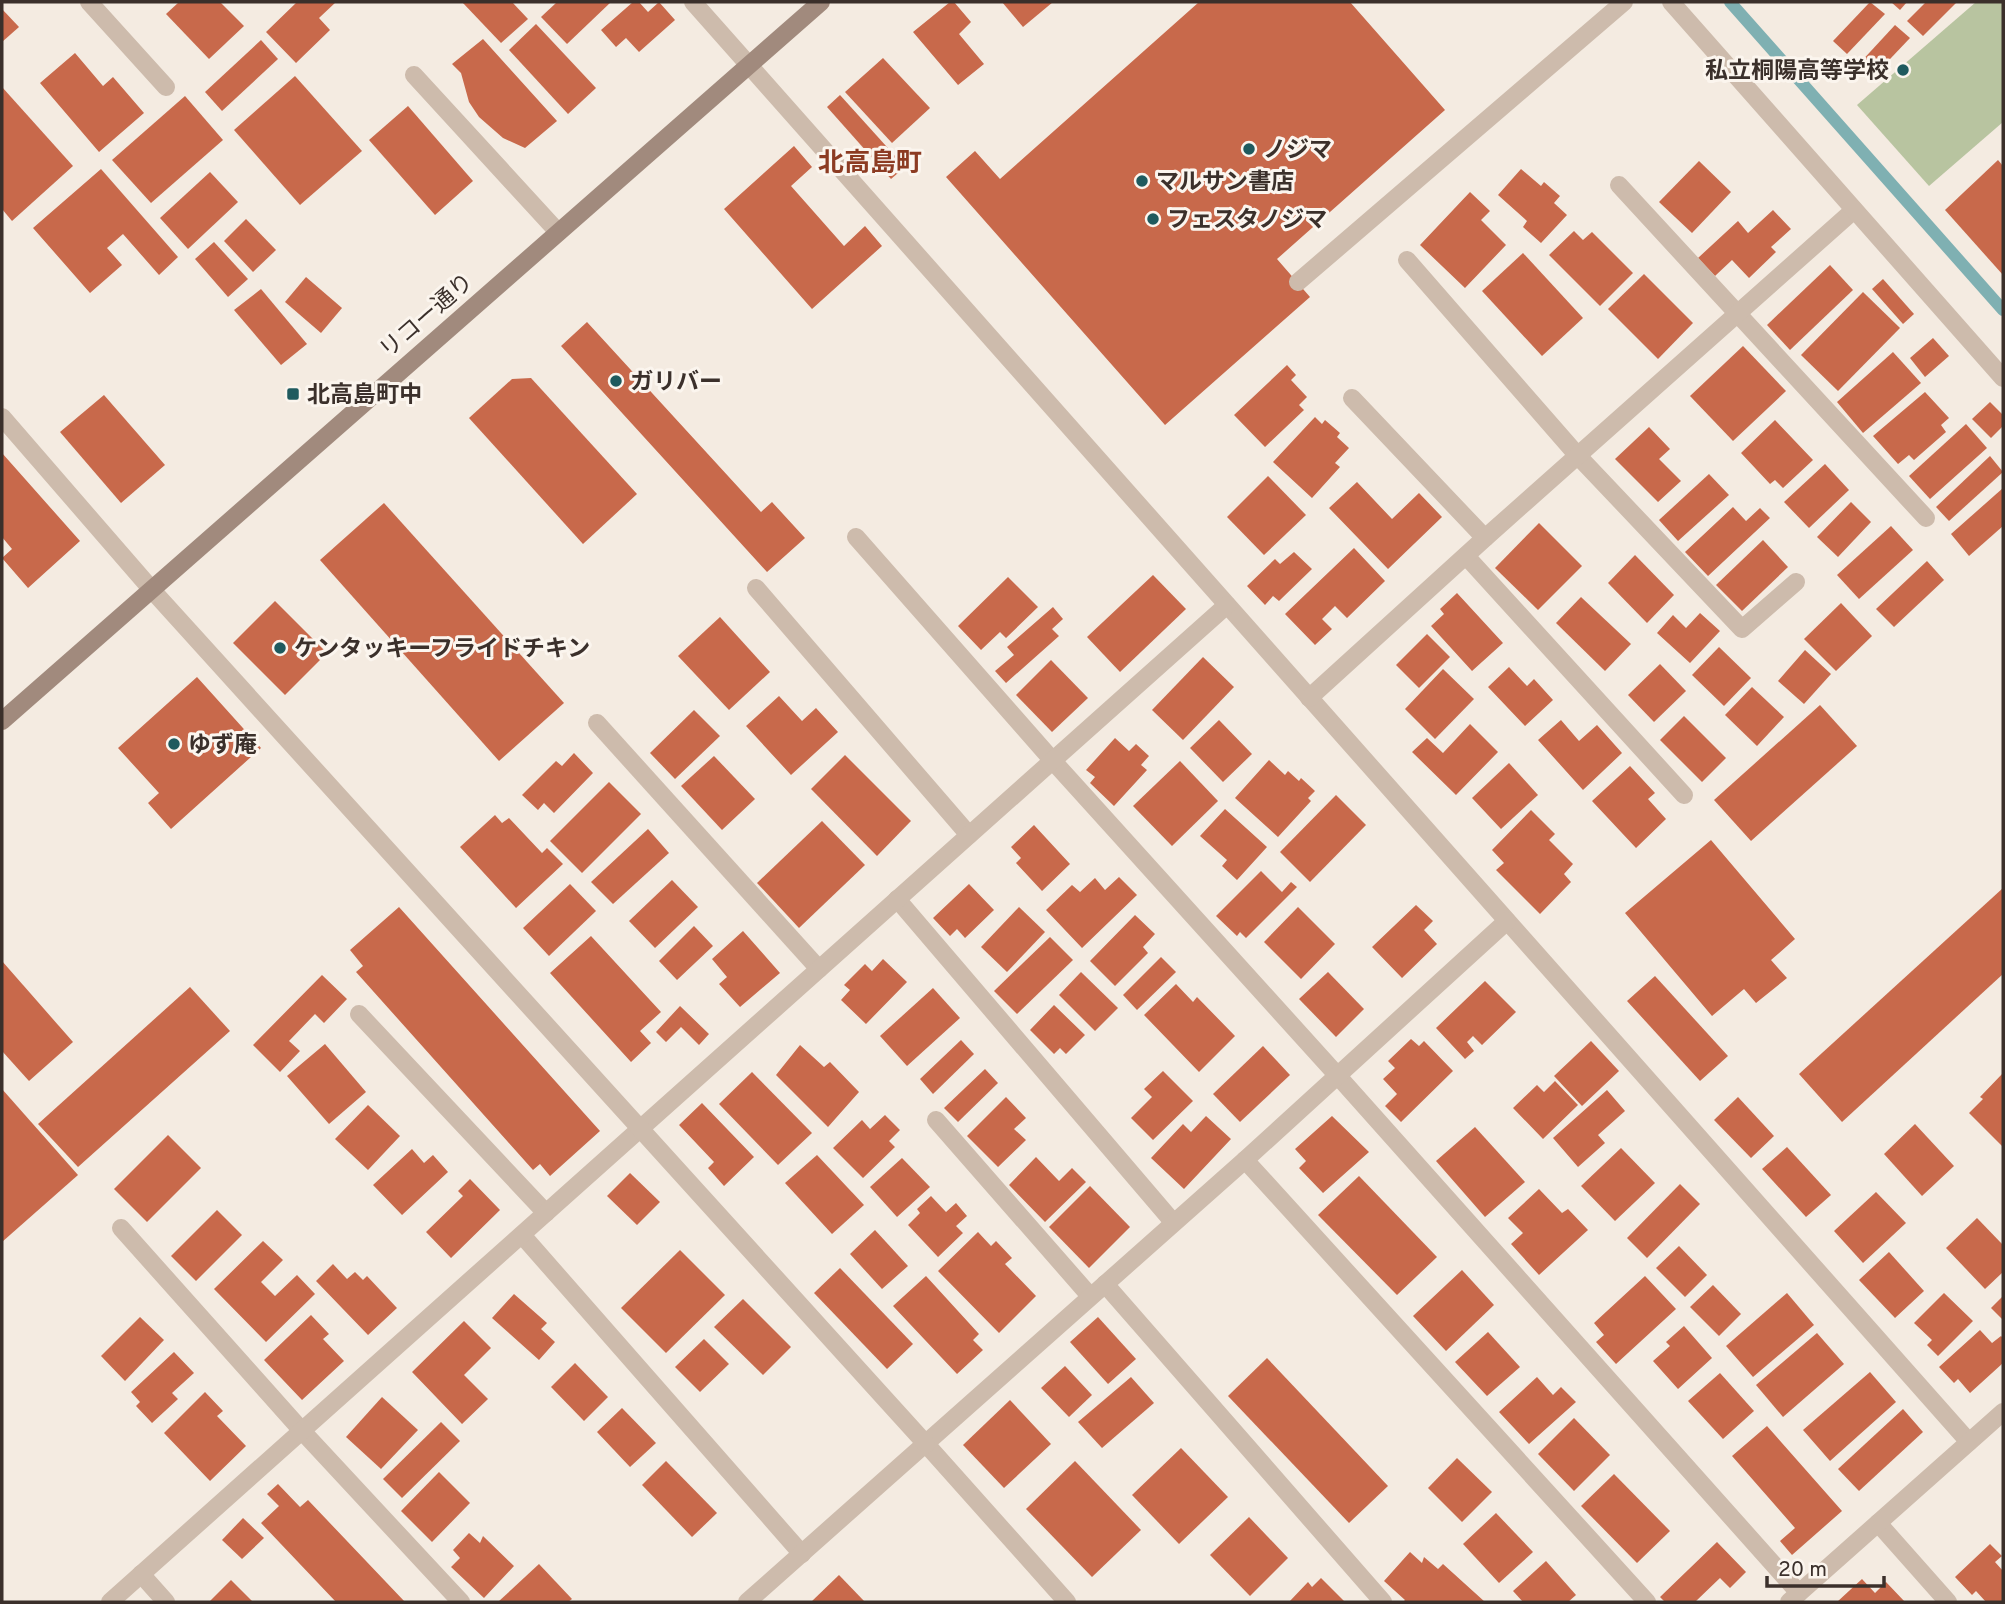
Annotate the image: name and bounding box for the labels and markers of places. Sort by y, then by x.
place label: 私立桐陽高等学校 [1705,58,1889,87]
marker: 私立桐陽高等学校 [1895,62,1911,78]
place label: ノジマ [1263,137,1332,166]
marker: ノジマ [1241,141,1257,157]
place label: マルサン書店 [1156,169,1294,198]
marker: マルサン書店 [1134,173,1150,189]
place label: フェスタノジマ [1167,207,1327,236]
marker: フェスタノジマ [1145,211,1161,227]
place label: ガリバー [630,369,722,398]
marker: ガリバー [608,373,624,389]
place label: 北高島町中 [307,382,422,411]
marker: 北高島町中 [285,386,301,402]
place label: ケンタッキーフライドチキン [294,636,590,665]
marker: ケンタッキーフライドチキン [272,640,288,656]
place label: ゆず庵 [188,732,257,761]
marker: ゆず庵 [166,736,182,752]

